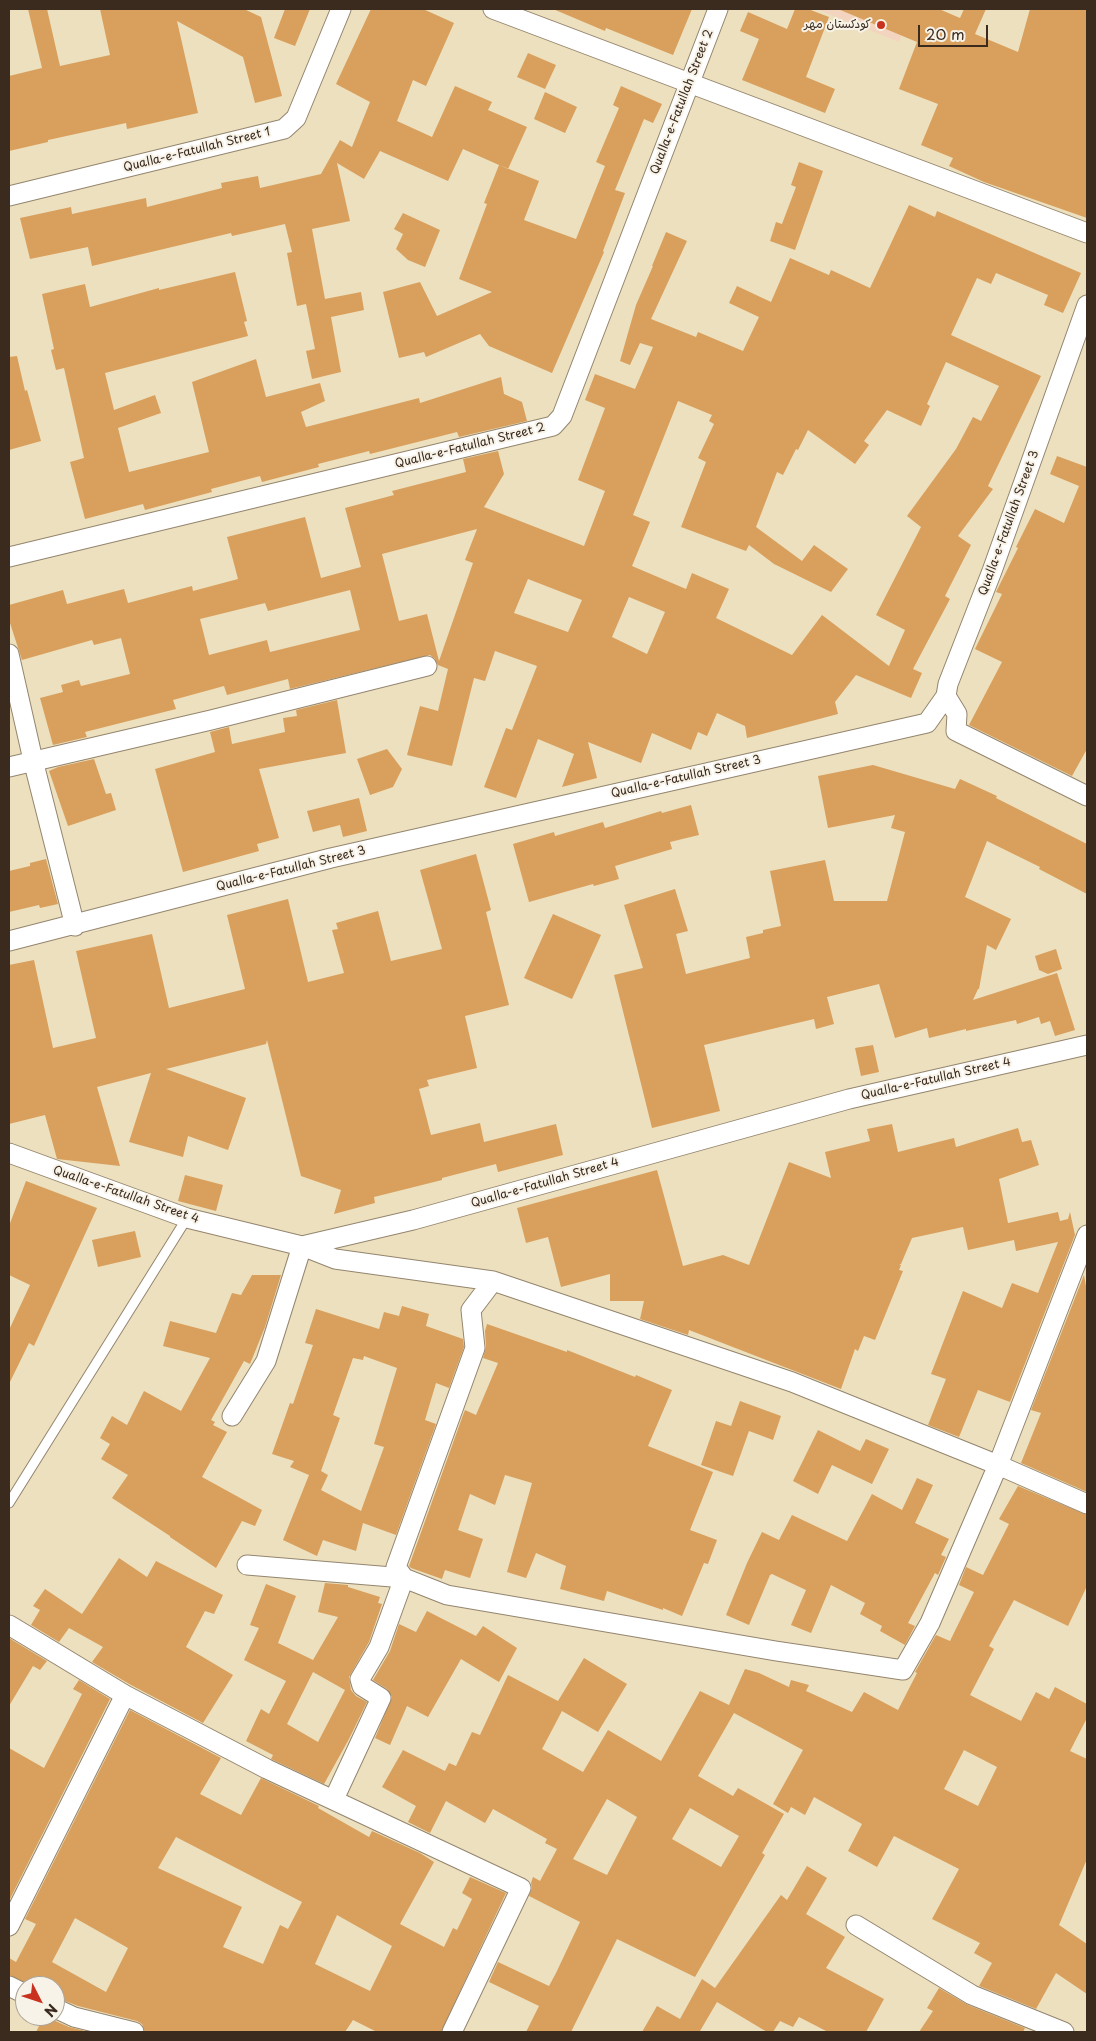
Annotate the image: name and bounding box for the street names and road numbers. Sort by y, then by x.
street label: Qualla-e-Fatullah Street 2 [648,28,716,176]
street label: Qualla-e-Fatullah Street 1 [122,125,272,175]
street label: Qualla-e-Fatullah Street 2 [394,420,546,472]
street label: Qualla-e-Fatullah Street 3 [976,448,1042,598]
street label: Qualla-e-Fatullah Street 3 [610,753,762,801]
street label: Qualla-e-Fatullah Street 3 [215,843,367,895]
street label: Qualla-e-Fatullah Street 4 [860,1055,1012,1103]
street label: Qualla-e-Fatullah Street 4 [469,1155,621,1211]
street label: Qualla-e-Fatullah Street 4 [51,1163,201,1227]

